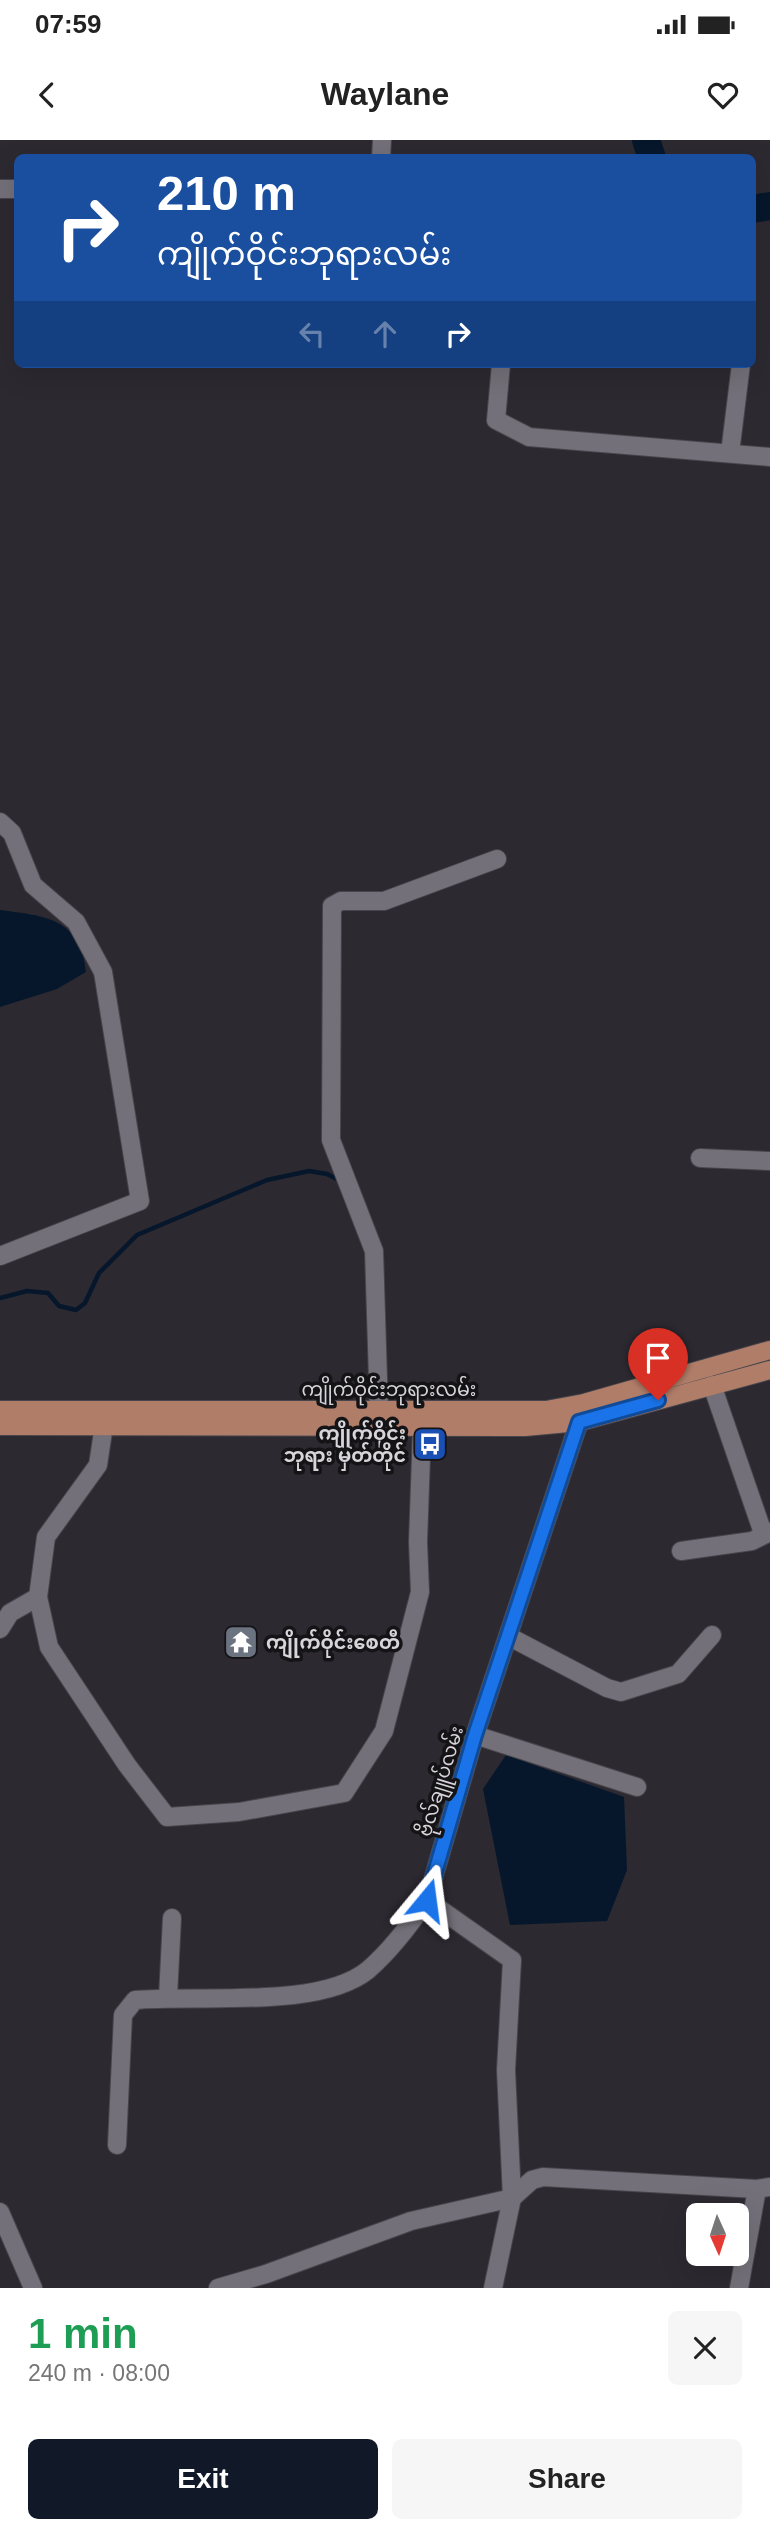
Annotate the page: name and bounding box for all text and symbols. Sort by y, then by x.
text: 07:59 [35,9,102,39]
icon: back [28,76,66,114]
text: Waylane [321,76,449,112]
icon: heart [704,76,742,114]
text: 210 m [157,166,296,220]
icon: right [42,182,133,273]
text: ကျိုက်ဝိုင်းဘုရားလမ်း [157,236,451,272]
icon: left [293,315,331,353]
icon: ahead [366,315,404,353]
icon: right [439,315,477,353]
pin [628,1328,688,1400]
icon: arrive [639,1339,677,1377]
street label: ကျိုက်ဝိုင်းဘုရားလမ်း [302,1375,476,1406]
place label: ကျိုက်ဝိုင်း ဘုရား မှတ်တိုင် [283,1420,406,1471]
bus stop icon: ကျိုက်ဝိုင်း ဘုရား မှတ်တိုင် [411,1425,449,1463]
temple icon: ကျိုက်ဝိုင်းစေတီ [222,1623,260,1661]
place label: ကျိုက်ဝိုင်းစေတီ [266,1629,400,1659]
street label: ဗိုလ်ချူပ်လမ်း [410,1722,473,1841]
position arrow [390,1863,464,1937]
north arrow [686,2203,749,2266]
map controls [686,2203,749,2266]
text: 1 min [28,2310,138,2357]
button: close [668,2311,742,2385]
text: 240 m · 08:00 [28,2360,170,2386]
button: Exit [28,2439,378,2519]
button: Share [392,2439,742,2519]

